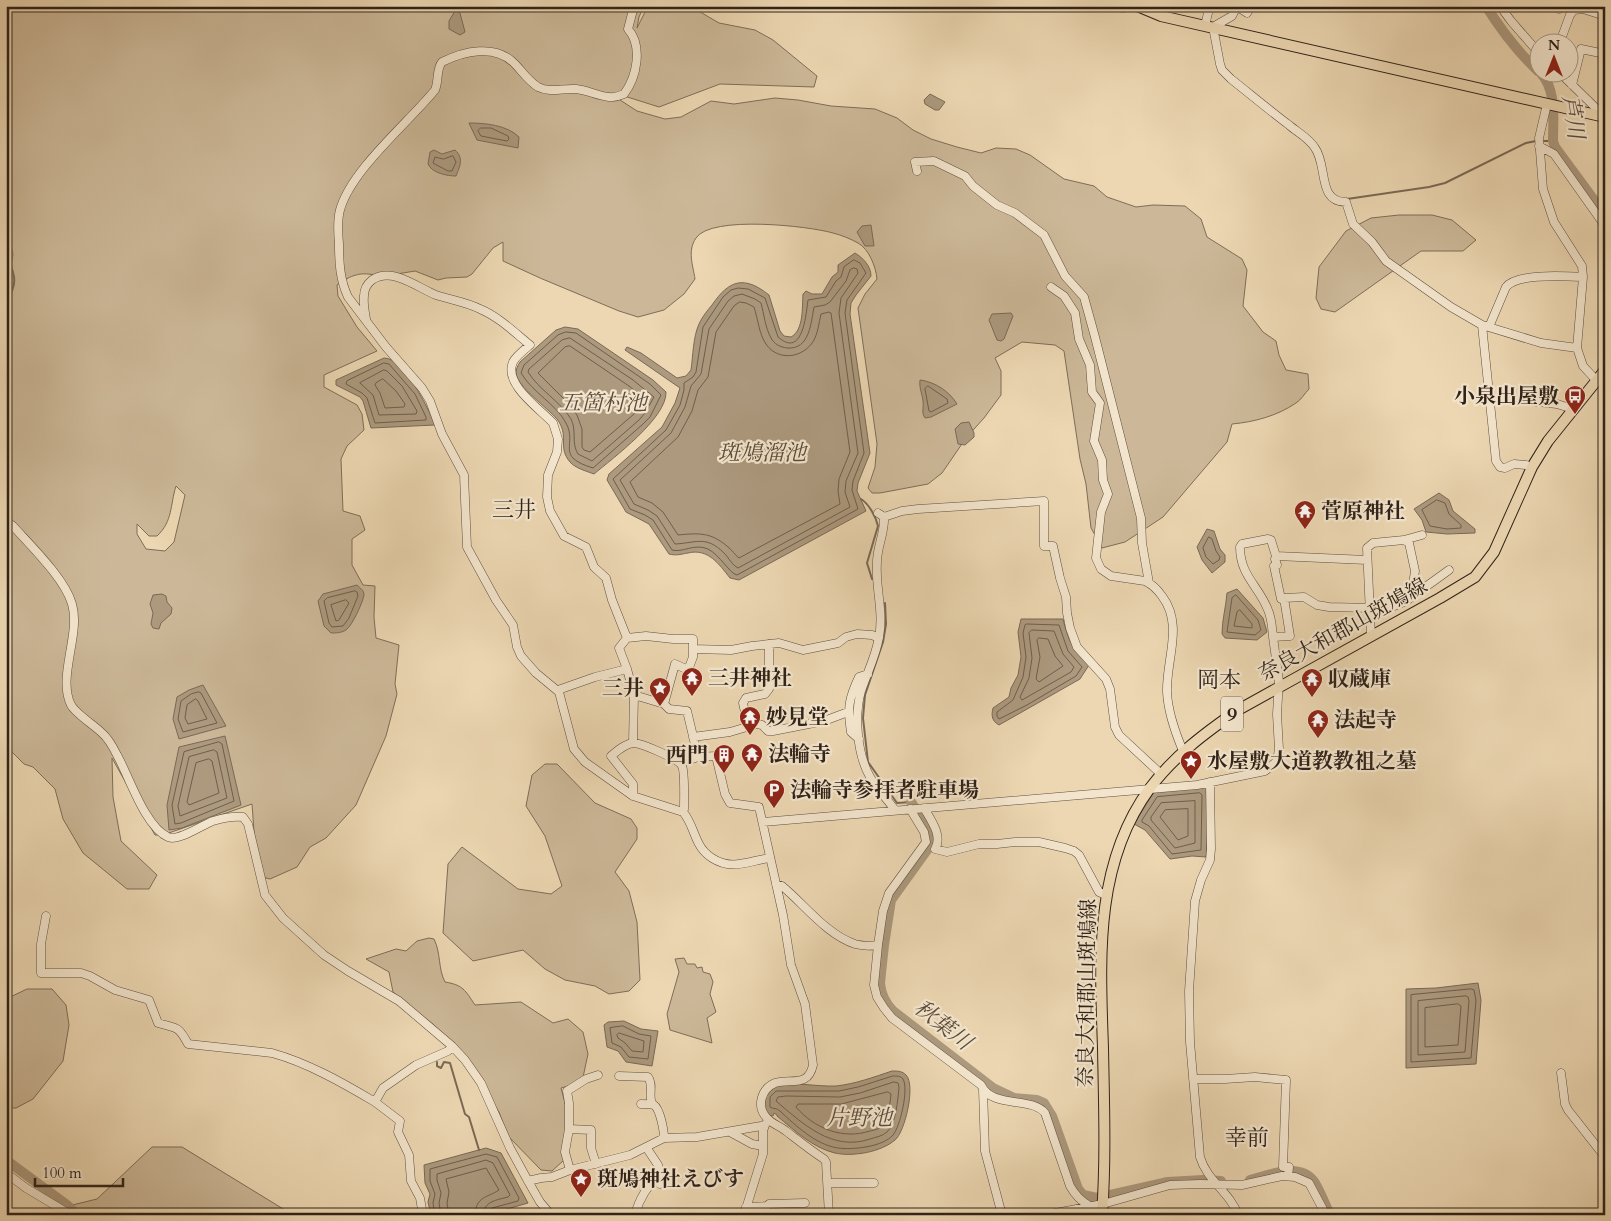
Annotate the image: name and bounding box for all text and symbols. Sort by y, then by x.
north arrow [1528,32,1578,82]
text: N [1548,36,1560,55]
water label: 芦川 [1555,93,1592,143]
place label: 小泉出屋敷 [1454,382,1559,411]
bus stop icon: 小泉出屋敷 [1563,384,1587,415]
water label: 五箇村池 [559,388,650,418]
water label: 斑鳩溜池 [718,438,809,468]
district label: 三井 [492,495,536,525]
place label: 菅原神社 [1321,497,1405,526]
temple icon: 菅原神社 [1293,499,1317,530]
street label: 奈良大和郡山斑鳩線 [1253,572,1433,688]
place label: 三井神社 [708,664,792,693]
district label: 岡本 [1197,665,1241,695]
place label: 収蔵庫 [1328,665,1391,694]
temple icon: 三井神社 [680,666,704,697]
temple icon: 収蔵庫 [1300,667,1324,698]
place label: 三井 [602,674,644,703]
place icon: 三井 [648,676,672,707]
road number: 9 [1221,696,1243,732]
place label: 妙見堂 [766,703,829,732]
temple icon: 妙見堂 [738,705,762,736]
place label: 法起寺 [1334,706,1397,735]
temple icon: 法起寺 [1306,708,1330,739]
place label: 法輪寺 [768,740,831,769]
place label: 西門 [666,741,708,770]
temple icon: 法輪寺 [740,742,764,773]
building icon: 西門 [712,743,736,774]
place label: 水屋敷大道教教祖之墓 [1207,747,1417,776]
place icon: 水屋敷大道教教祖之墓 [1179,749,1203,780]
place label: 法輪寺参拝者駐車場 [790,776,979,805]
parking icon: 法輪寺参拝者駐車場 [762,778,786,809]
street label: 奈良大和郡山斑鳩線 [1071,898,1103,1088]
water label: 秋葉川 [908,993,980,1058]
water label: 片野池 [826,1103,895,1133]
district label: 幸前 [1225,1123,1269,1153]
scale bar [35,1156,122,1188]
text: 100 m [42,1163,82,1183]
place label: 斑鳩神社えびす [597,1165,744,1194]
place icon: 斑鳩神社えびす [569,1167,593,1198]

